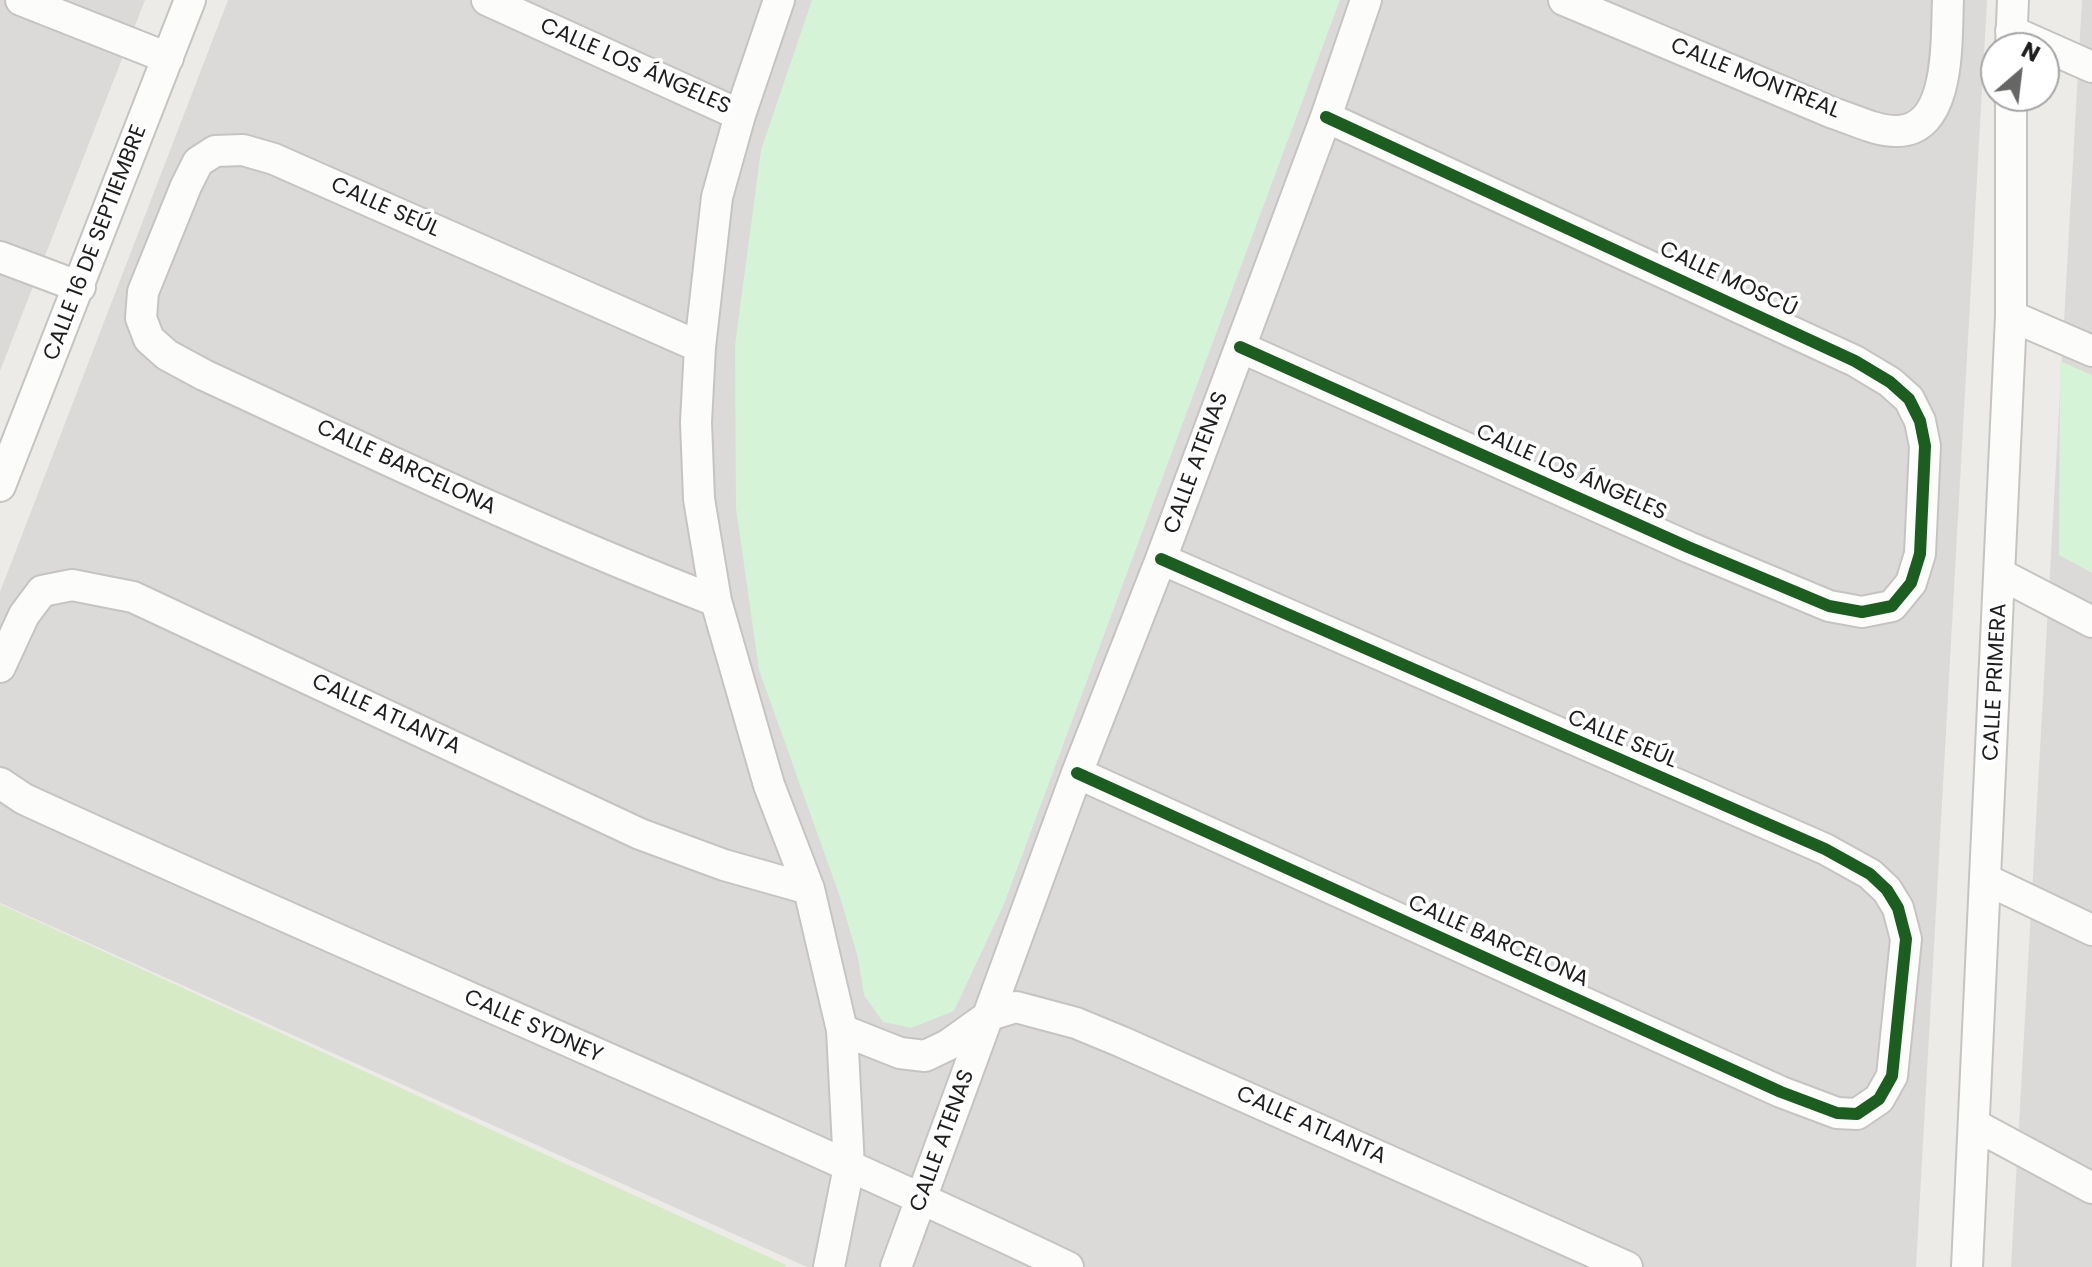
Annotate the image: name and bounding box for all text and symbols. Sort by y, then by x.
street label: CALLE LOS ÁNGELES [536,13,734,121]
north arrow [1980,32,2060,112]
street label: CALLE MONTREAL [1666,33,1844,125]
text: N [2016,35,2045,70]
street label: CALLE 16 DE SEPTIEMBRE [39,121,153,365]
street label: CALLE SEÚL [326,172,444,244]
street label: CALLE MOSCÚ [1655,237,1801,323]
street label: CALLE ATENAS [1159,388,1235,538]
street label: CALLE BARCELONA [312,415,500,521]
street label: CALLE LOS ÁNGELES [1472,419,1670,527]
street label: CALLE PRIMERA [1979,602,2013,762]
street label: CALLE ATLANTA [307,669,465,761]
street label: CALLE SEÚL [1563,705,1681,775]
street label: CALLE BARCELONA [1404,890,1592,994]
street label: CALLE SYDNEY [460,985,606,1069]
street label: CALLE ATENAS [905,1066,981,1216]
street label: CALLE ATLANTA [1232,1081,1390,1171]

